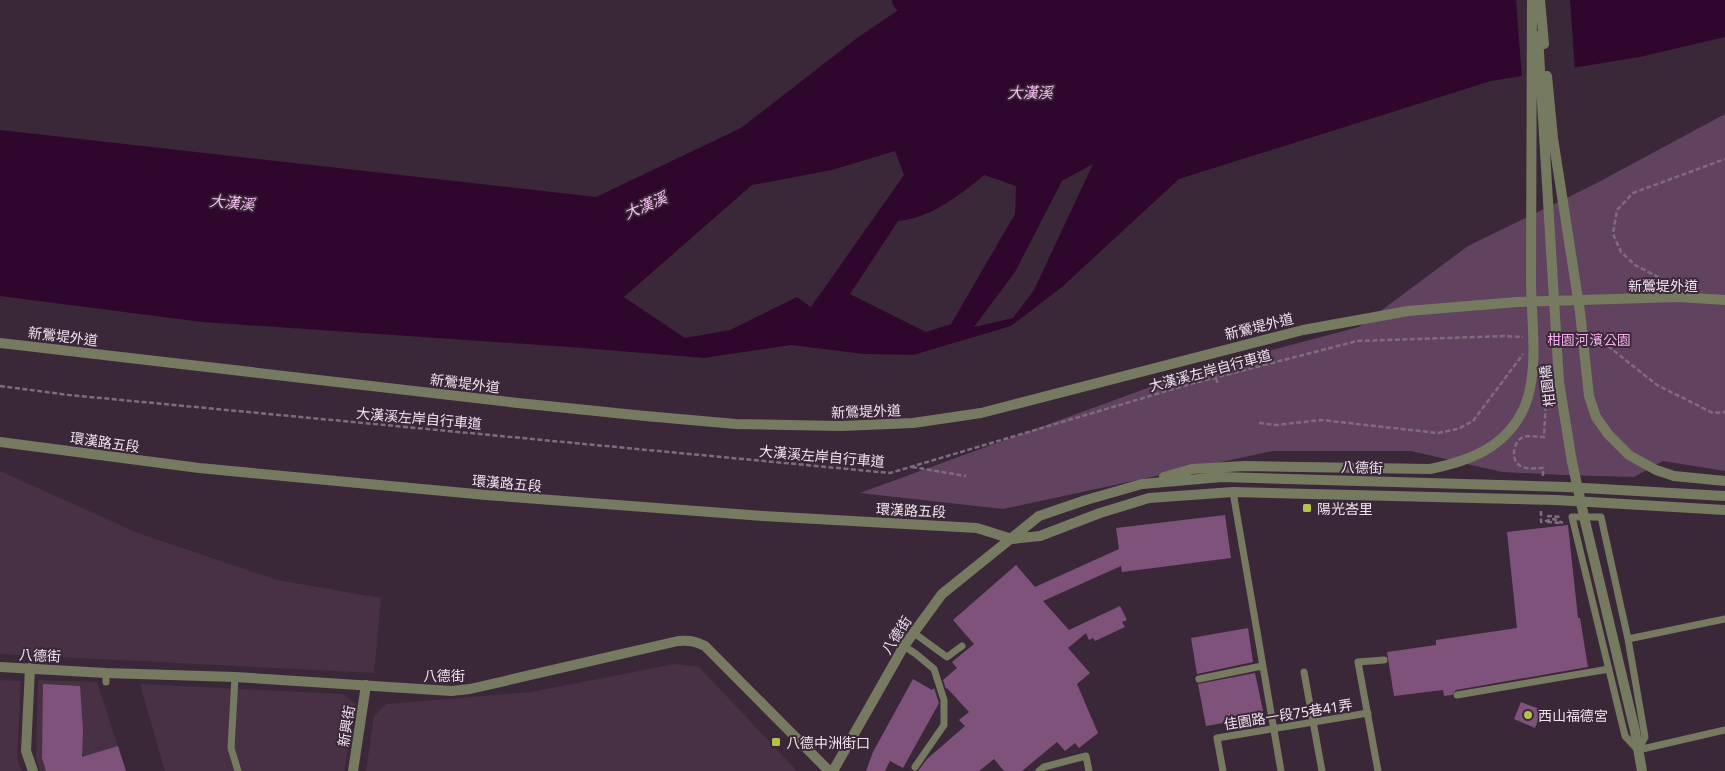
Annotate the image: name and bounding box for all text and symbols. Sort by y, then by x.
water label: 大漢溪 [1007,82,1054,102]
water label: 大漢溪 [620,186,671,223]
water label: 大漢溪 [209,190,257,214]
street label: 新鶯堤外道 [1628,276,1698,295]
street label: 新鶯堤外道 [1223,308,1295,344]
street label: 新鶯堤外道 [27,322,99,350]
park label: 柑園河濱公園 [1547,330,1631,349]
street label: 大漢溪左岸自行車道 [1147,345,1273,395]
street label: 柑園橋 [1535,364,1559,408]
street label: 新鶯堤外道 [429,369,501,397]
street label: 新鶯堤外道 [831,400,901,422]
street label: 大漢溪左岸自行車道 [355,403,483,433]
street label: 環漢路五段 [69,428,141,456]
street label: 大漢溪左岸自行車道 [758,441,886,471]
street label: 八德街 [1341,457,1383,477]
street label: 環漢路五段 [471,470,543,496]
street label: 環漢路五段 [876,499,946,521]
place label: 陽光峇里 [1317,499,1373,518]
marker: 陽光峇里 [1301,502,1313,514]
street label: 八德街 [877,612,915,658]
street label: 八德街 [19,644,61,666]
street label: 八德街 [423,666,465,685]
street label: 佳園路一段75巷41弄 [1222,694,1354,734]
street label: 新興街 [333,704,359,748]
place label: 西山福德宮 [1538,706,1608,725]
marker: 西山福德宮 [1522,709,1534,721]
place label: 八德中洲街口 [786,733,870,752]
marker: 八德中洲街口 [770,736,782,748]

